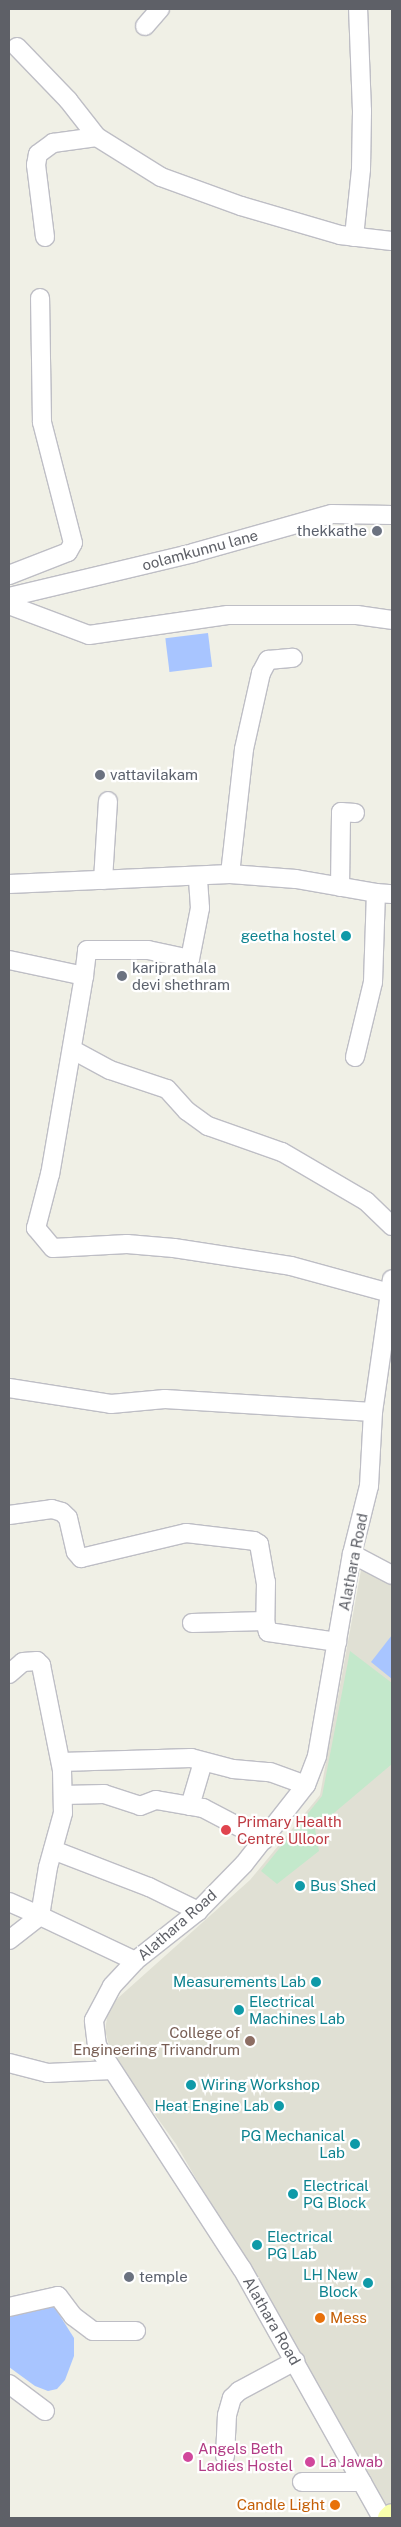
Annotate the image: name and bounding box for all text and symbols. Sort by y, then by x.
place label: thekkathe [296,522,367,540]
marker: thekkathe [371,525,383,537]
street label: oolamkunnu lane [140,526,260,574]
place label: vattavilakam [110,766,198,784]
marker: vattavilakam [94,769,106,781]
place label: geetha hostel [241,927,336,945]
marker: geetha hostel [340,930,352,942]
place label: kariprathala devi shethram [132,958,230,993]
marker: kariprathala devi shethram [116,970,128,982]
street label: Alathara Road [335,1512,371,1612]
place label: Primary Health Centre Ulloor [237,1812,342,1847]
marker: Primary Health Centre Ulloor [219,1823,233,1837]
place label: Bus Shed [310,1877,376,1895]
marker: Bus Shed [294,1880,306,1892]
street label: Alathara Road [134,1886,220,1964]
place label: Measurements Lab [173,1973,306,1991]
marker: Measurements Lab [310,1976,322,1988]
place label: Electrical Machines Lab [249,1992,345,2027]
marker: Electrical Machines Lab [233,2004,245,2016]
place label: College of Engineering Trivandrum [73,2023,240,2058]
marker: College of Engineering Trivandrum [244,2035,256,2047]
place label: Wiring Workshop [201,2076,320,2094]
marker: Wiring Workshop [185,2079,197,2091]
place label: Heat Engine Lab [154,2097,269,2115]
marker: Heat Engine Lab [273,2100,285,2112]
place label: PG Mechanical Lab [241,2126,345,2161]
marker: PG Mechanical Lab [349,2138,361,2150]
place label: Electrical PG Block [303,2176,369,2211]
marker: Electrical PG Block [287,2188,299,2200]
place label: Electrical PG Lab [267,2227,333,2262]
marker: Electrical PG Lab [251,2239,263,2251]
place label: LH New Block [303,2265,358,2300]
place label: temple [139,2268,188,2286]
marker: temple [123,2271,135,2283]
street label: Alathara Road [239,2274,305,2368]
marker: LH New Block [362,2277,374,2289]
place label: Mess [330,2309,367,2327]
marker: Mess [314,2312,326,2324]
place label: Angels Beth Ladies Hostel [198,2439,293,2474]
marker: Angels Beth Ladies Hostel [182,2451,194,2463]
place label: La Jawab [320,2453,383,2471]
marker: La Jawab [304,2456,316,2468]
place label: Candle Light [237,2496,325,2514]
marker: Candle Light [329,2499,341,2511]

